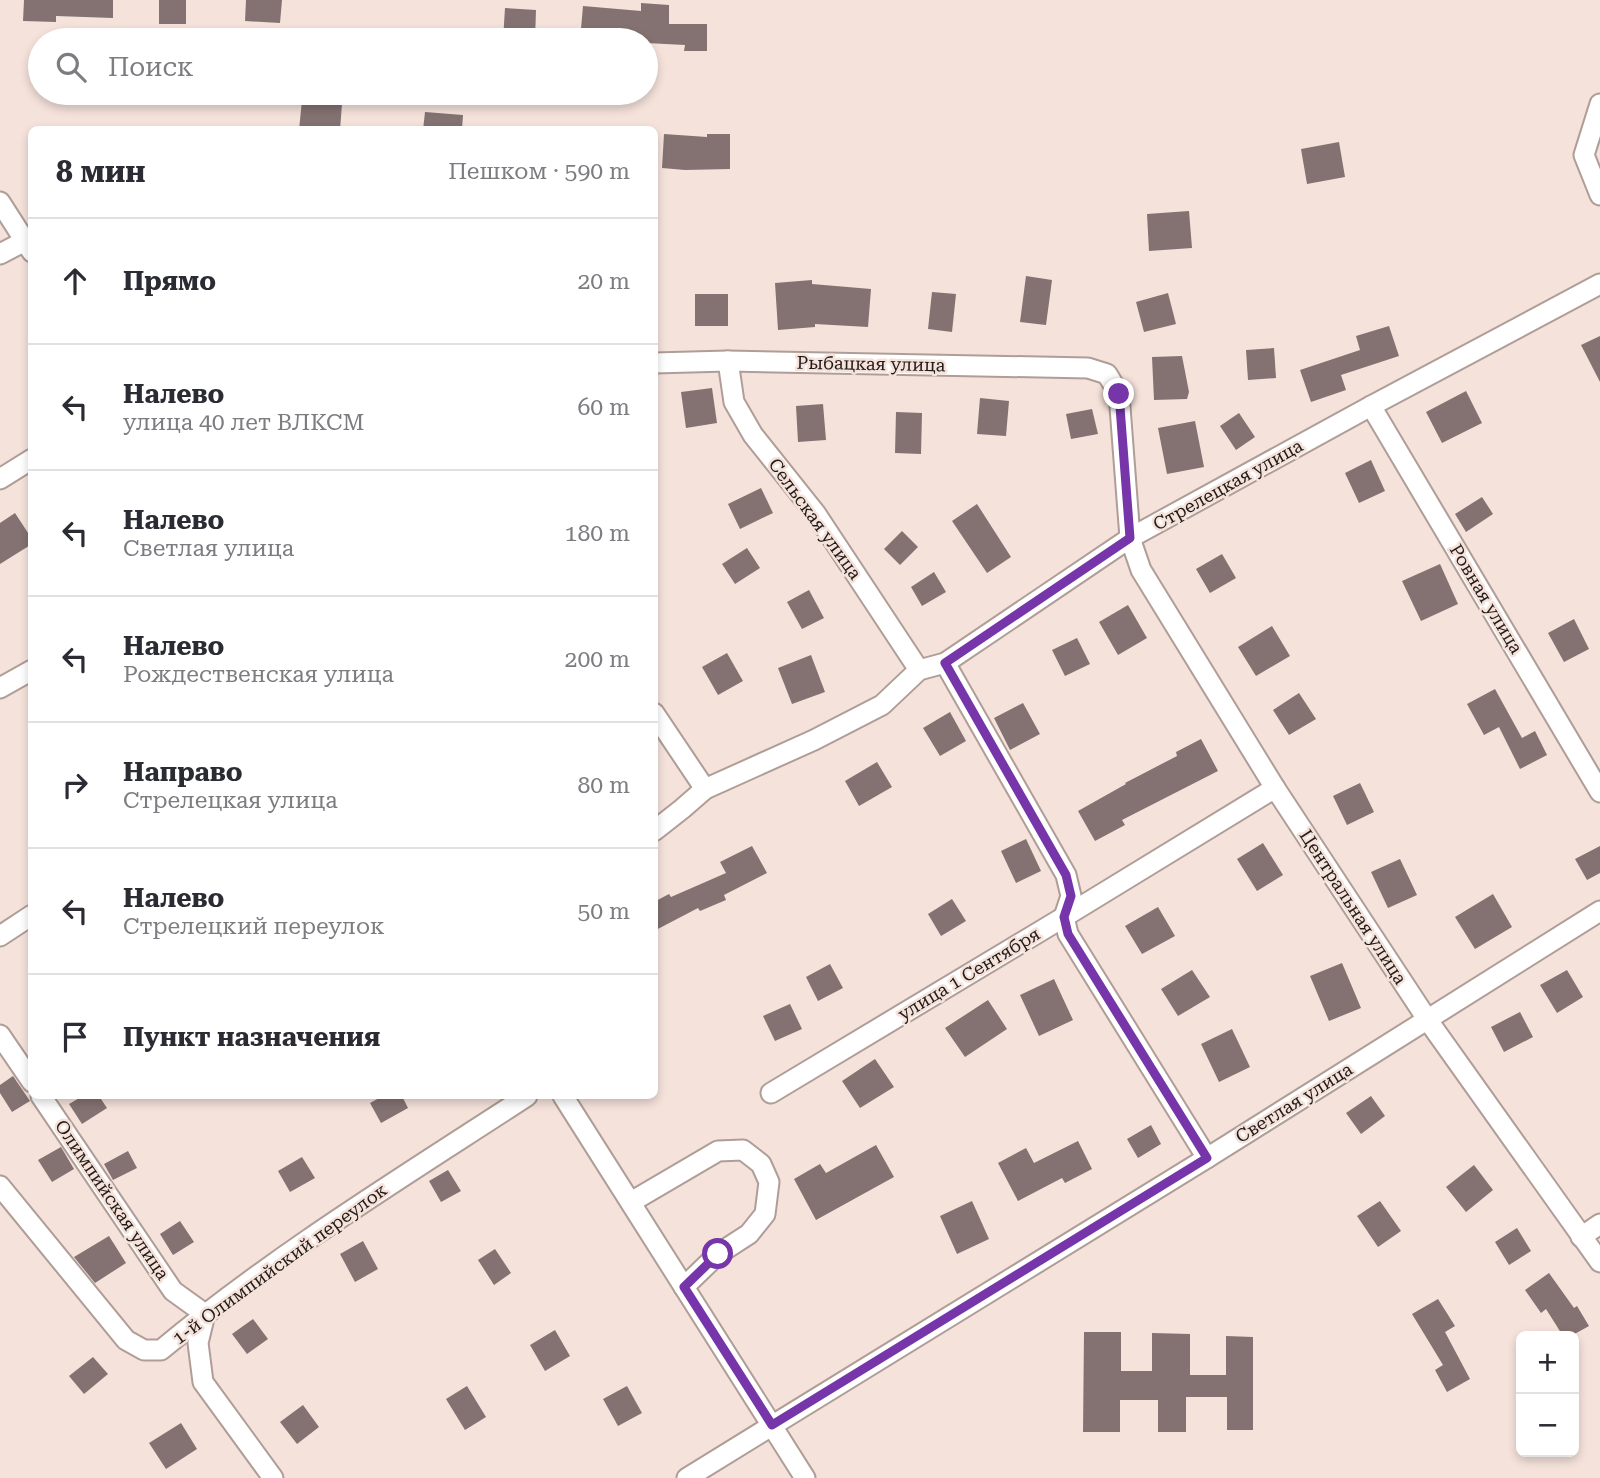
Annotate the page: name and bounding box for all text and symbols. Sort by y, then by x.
search box [28,28,658,105]
icon: search [52,48,90,86]
text: Поиск [108,52,194,82]
text: 8 мин [56,154,146,189]
text: Пешком · 590 m [448,158,630,185]
icon: ahead [56,262,94,300]
text: Прямо [123,266,216,296]
text: 20 m [577,268,630,295]
street label: Рыбацкая улица [796,352,946,375]
route end [1103,378,1134,409]
text: Налево [123,379,224,409]
icon: left [56,388,94,426]
text: 60 m [577,394,630,421]
text: улица 40 лет ВЛКСМ [123,409,364,436]
street label: Стрелецкая улица [1149,435,1307,534]
street label: Сельская улица [764,454,866,583]
text: Налево [123,505,224,535]
icon: left [56,514,94,552]
text: 180 m [565,520,630,547]
text: Светлая улица [123,535,294,562]
street label: Ровная улица [1446,540,1527,657]
text: Налево [123,631,224,661]
icon: left [56,640,94,678]
text: 200 m [565,646,630,673]
text: Рождественская улица [123,661,394,688]
text: Направо [123,757,243,787]
icon: right [56,766,94,804]
text: 80 m [577,772,630,799]
text: Стрелецкая улица [123,787,338,814]
street label: Центральная улица [1296,825,1411,988]
text: Налево [123,883,224,913]
icon: left [56,892,94,930]
text: 50 m [577,898,630,925]
text: Стрелецкий переулок [123,913,385,940]
street label: улица 1 Сентября [894,923,1044,1024]
icon: arrive [56,1018,94,1056]
text: Пункт назначения [123,1022,380,1052]
street label: Светлая улица [1231,1058,1356,1147]
street label: Олимпийская улица [51,1116,174,1284]
street label: 1-й Олимпийский переулок [168,1179,391,1348]
route start [702,1238,733,1269]
map controls [1516,1331,1579,1457]
button: + [1516,1331,1579,1394]
button: − [1516,1394,1579,1457]

